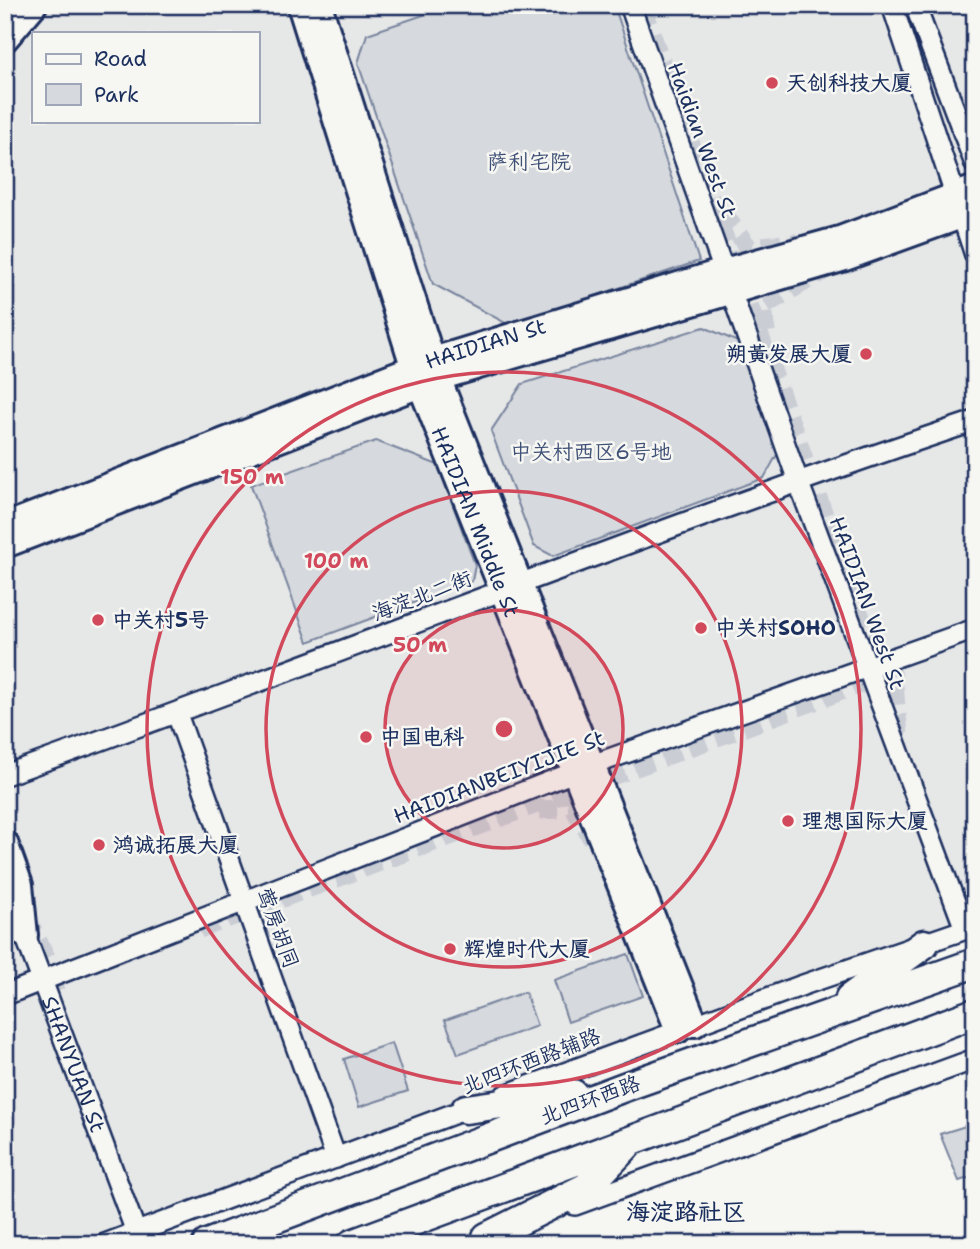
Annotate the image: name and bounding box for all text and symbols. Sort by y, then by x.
legend [32,32,259,122]
text: Road [94,45,147,73]
street label: Haidian West St [661,58,743,222]
place label: 天创科技大厦 [786,69,912,97]
marker: 天创科技大厦 [764,75,780,91]
text: Park [94,81,139,109]
park label: 萨利宅院 [487,148,571,176]
street label: HAIDIAN St [421,312,549,376]
place label: 朔黄发展大厦 [726,340,852,368]
marker: 朔黄发展大厦 [858,346,874,362]
street label: HAIDIAN Middle St [424,423,526,621]
park label: 中关村西区6号地 [510,438,672,466]
text: 150 m [220,463,284,491]
street label: HAIDIAN West St [823,513,911,693]
text: 100 m [304,547,368,575]
street label: 海淀北二街 [368,564,476,628]
place label: 中关村5号 [112,606,209,634]
marker: 中关村5号 [90,612,106,628]
place label: 中关村SOHO [715,614,836,642]
marker: 中关村SOHO [693,620,709,636]
text: 50 m [393,631,447,659]
centre of rings [492,717,516,741]
place label: 中国电科 [380,723,465,751]
street label: HAIDIANBEIYIJIE St [390,724,608,830]
marker: 中国电科 [358,729,374,745]
place label: 理想国际大厦 [802,807,928,835]
marker: 理想国际大厦 [780,813,796,829]
place label: 鸿诚拓展大厦 [113,831,239,859]
marker: 鸿诚拓展大厦 [91,837,107,853]
street label: 莺房胡同 [250,884,306,972]
place label: 辉煌时代大厦 [464,935,590,963]
marker: 辉煌时代大厦 [442,941,458,957]
street label: SHANYUAN St [35,992,112,1136]
street label: 北四环西路辅路 [458,1023,604,1099]
street label: 北四环西路 [536,1070,644,1130]
district label: 海淀路社区 [626,1196,746,1228]

